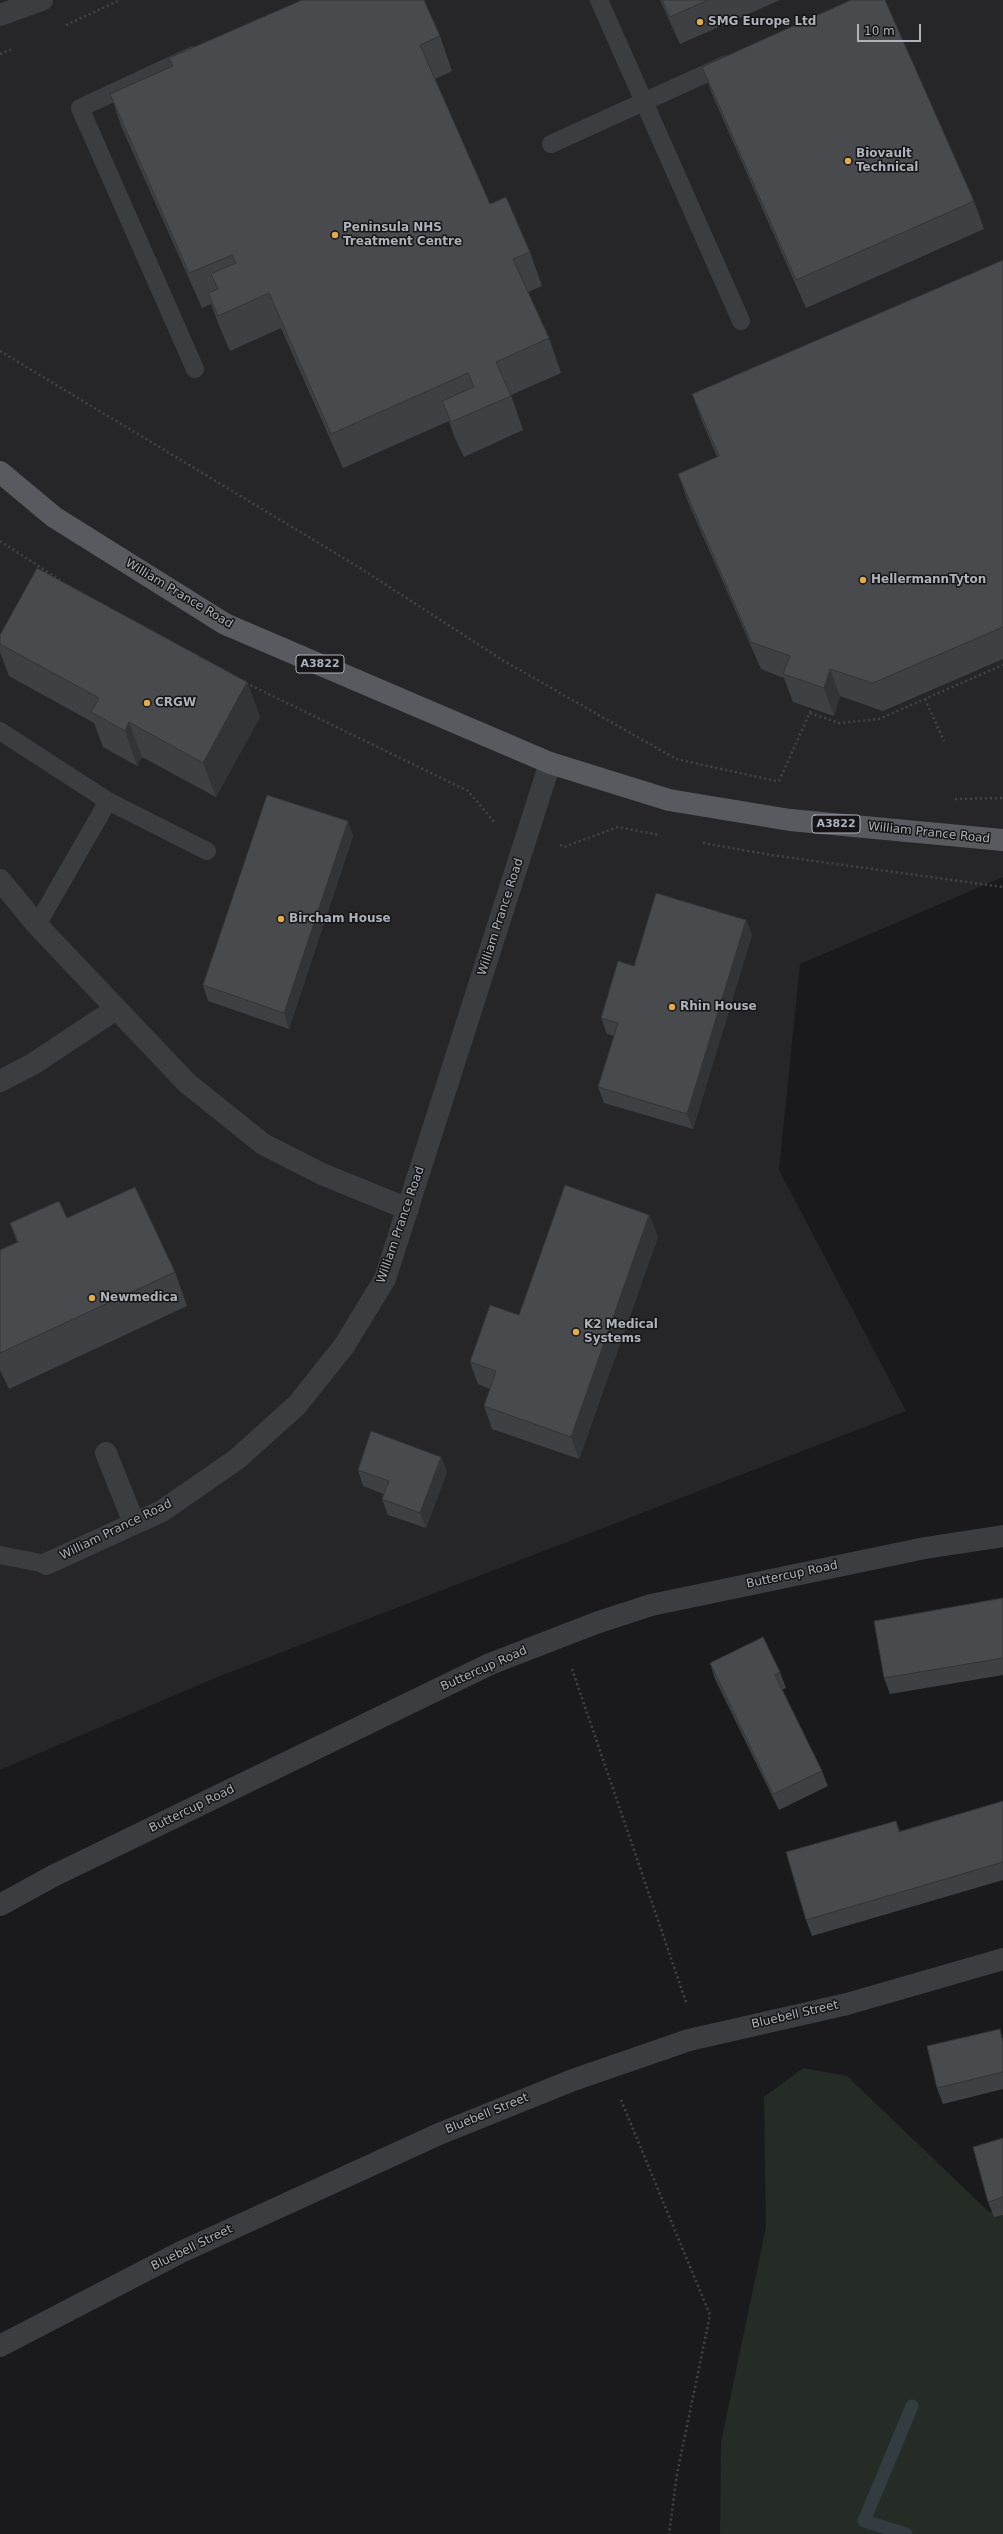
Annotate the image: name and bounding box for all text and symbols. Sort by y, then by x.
place label: SMG Europe Ltd [708,15,816,29]
scale bar [859,16,923,42]
marker: SMG Europe Ltd [695,17,705,27]
text: 10 m [864,24,895,38]
place label: Biovault Technical [856,147,918,175]
marker: Biovault Technical [843,156,853,166]
place label: Peninsula NHS Treatment Centre [343,221,462,249]
marker: Peninsula NHS Treatment Centre [330,230,340,240]
street label: William Prance Road [123,556,235,632]
place label: HellermannTyton [871,573,986,587]
marker: HellermannTyton [858,575,868,585]
road number: A3822 [296,655,344,673]
place label: CRGW [155,696,196,710]
marker: CRGW [142,698,152,708]
road number: A3822 [812,815,860,833]
street label: William Prance Road [867,819,991,847]
street label: William Prance Road [475,856,527,978]
place label: Bircham House [289,912,391,926]
marker: Bircham House [276,914,286,924]
place label: Rhin House [680,1000,757,1014]
marker: Rhin House [667,1002,677,1012]
street label: William Prance Road [374,1165,428,1285]
place label: Newmedica [100,1291,178,1305]
marker: Newmedica [87,1293,97,1303]
place label: K2 Medical Systems [584,1318,658,1346]
marker: K2 Medical Systems [571,1327,581,1337]
street label: William Prance Road [58,1497,174,1563]
street label: Buttercup Road [745,1558,839,1592]
street label: Buttercup Road [439,1643,529,1695]
street label: Buttercup Road [147,1782,237,1836]
street label: Bluebell Street [750,1998,840,2032]
street label: Bluebell Street [443,2091,531,2137]
street label: Bluebell Street [149,2222,235,2274]

